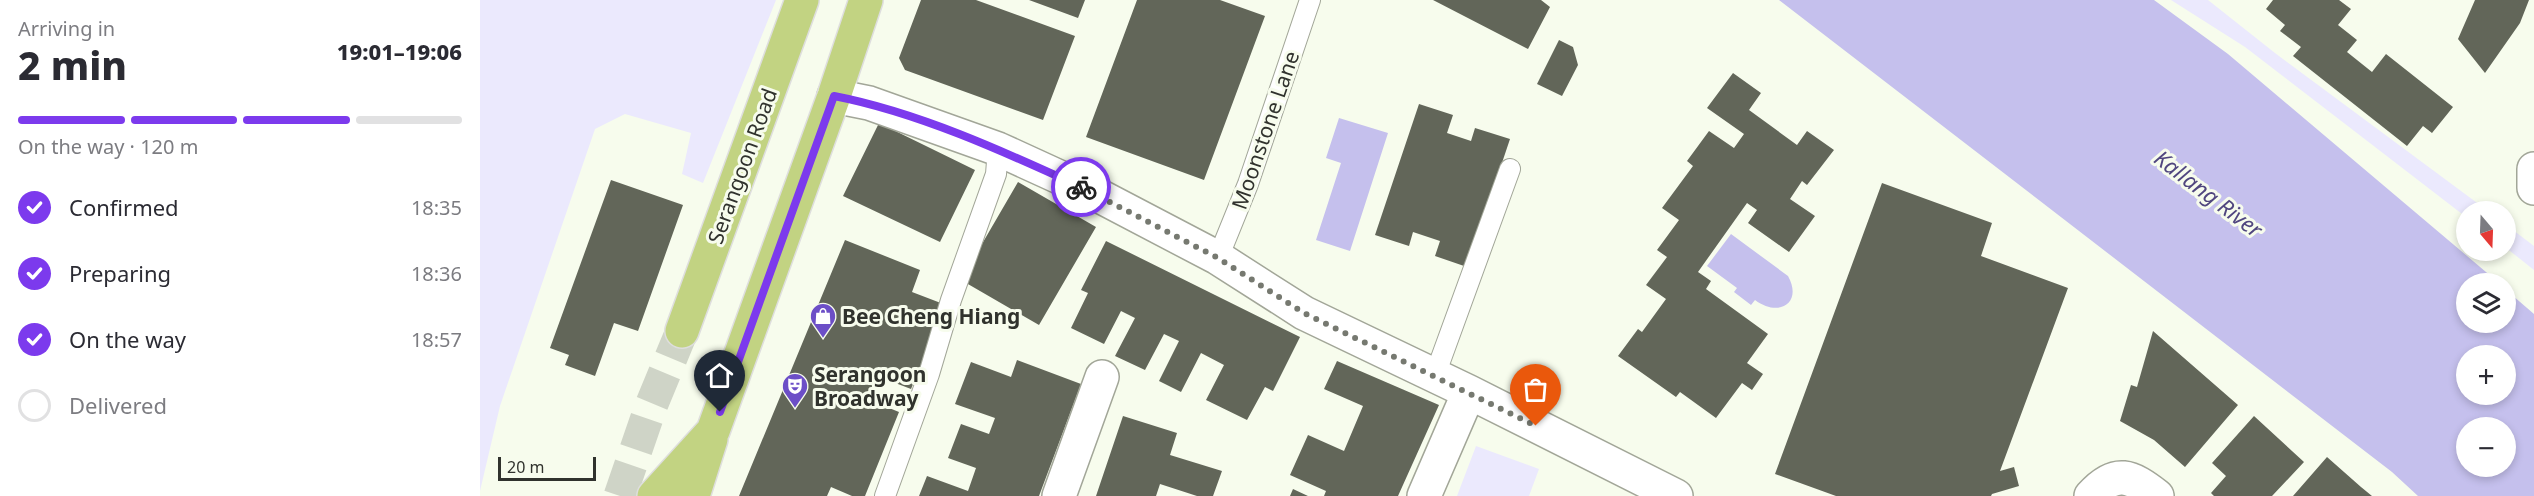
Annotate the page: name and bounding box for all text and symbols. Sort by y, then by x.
text: Arriving in [18,15,115,42]
text: 19:01–19:06 [337,36,462,66]
text: 2 min [18,38,127,91]
street label: Moonstone Lane [1225,47,1305,213]
street label: Serangoon Road [701,84,783,248]
text: On the way · 120 m [18,133,198,160]
water label: Kallang River [2149,142,2270,244]
courier [1051,157,1111,217]
icon: bike [1065,171,1098,204]
icon: check [18,191,51,224]
text: Confirmed [69,192,179,222]
text: 18:35 [411,194,462,221]
north arrow [2456,201,2516,261]
map controls [2456,201,2516,477]
icon: check [18,257,51,290]
text: Preparing [69,258,171,288]
text: 18:36 [411,260,462,287]
button: layers [2456,273,2516,333]
shop icon: Bee Cheng Hiang [808,301,838,339]
place label: Bee Cheng Hiang [842,302,1020,330]
icon: check [18,323,51,356]
text: On the way [69,324,186,354]
text: 18:57 [411,326,462,353]
button: + [2456,345,2516,405]
pin [694,350,745,412]
icon: home [703,359,736,392]
place label: Serangoon Broadway [814,360,926,412]
pin [1510,364,1561,426]
theatre icon: Serangoon Broadway [780,371,810,409]
icon: bag [1519,373,1552,406]
text: Delivered [69,390,167,420]
button: − [2456,417,2516,477]
scale bar [498,454,596,482]
text: 20 m [507,456,544,478]

